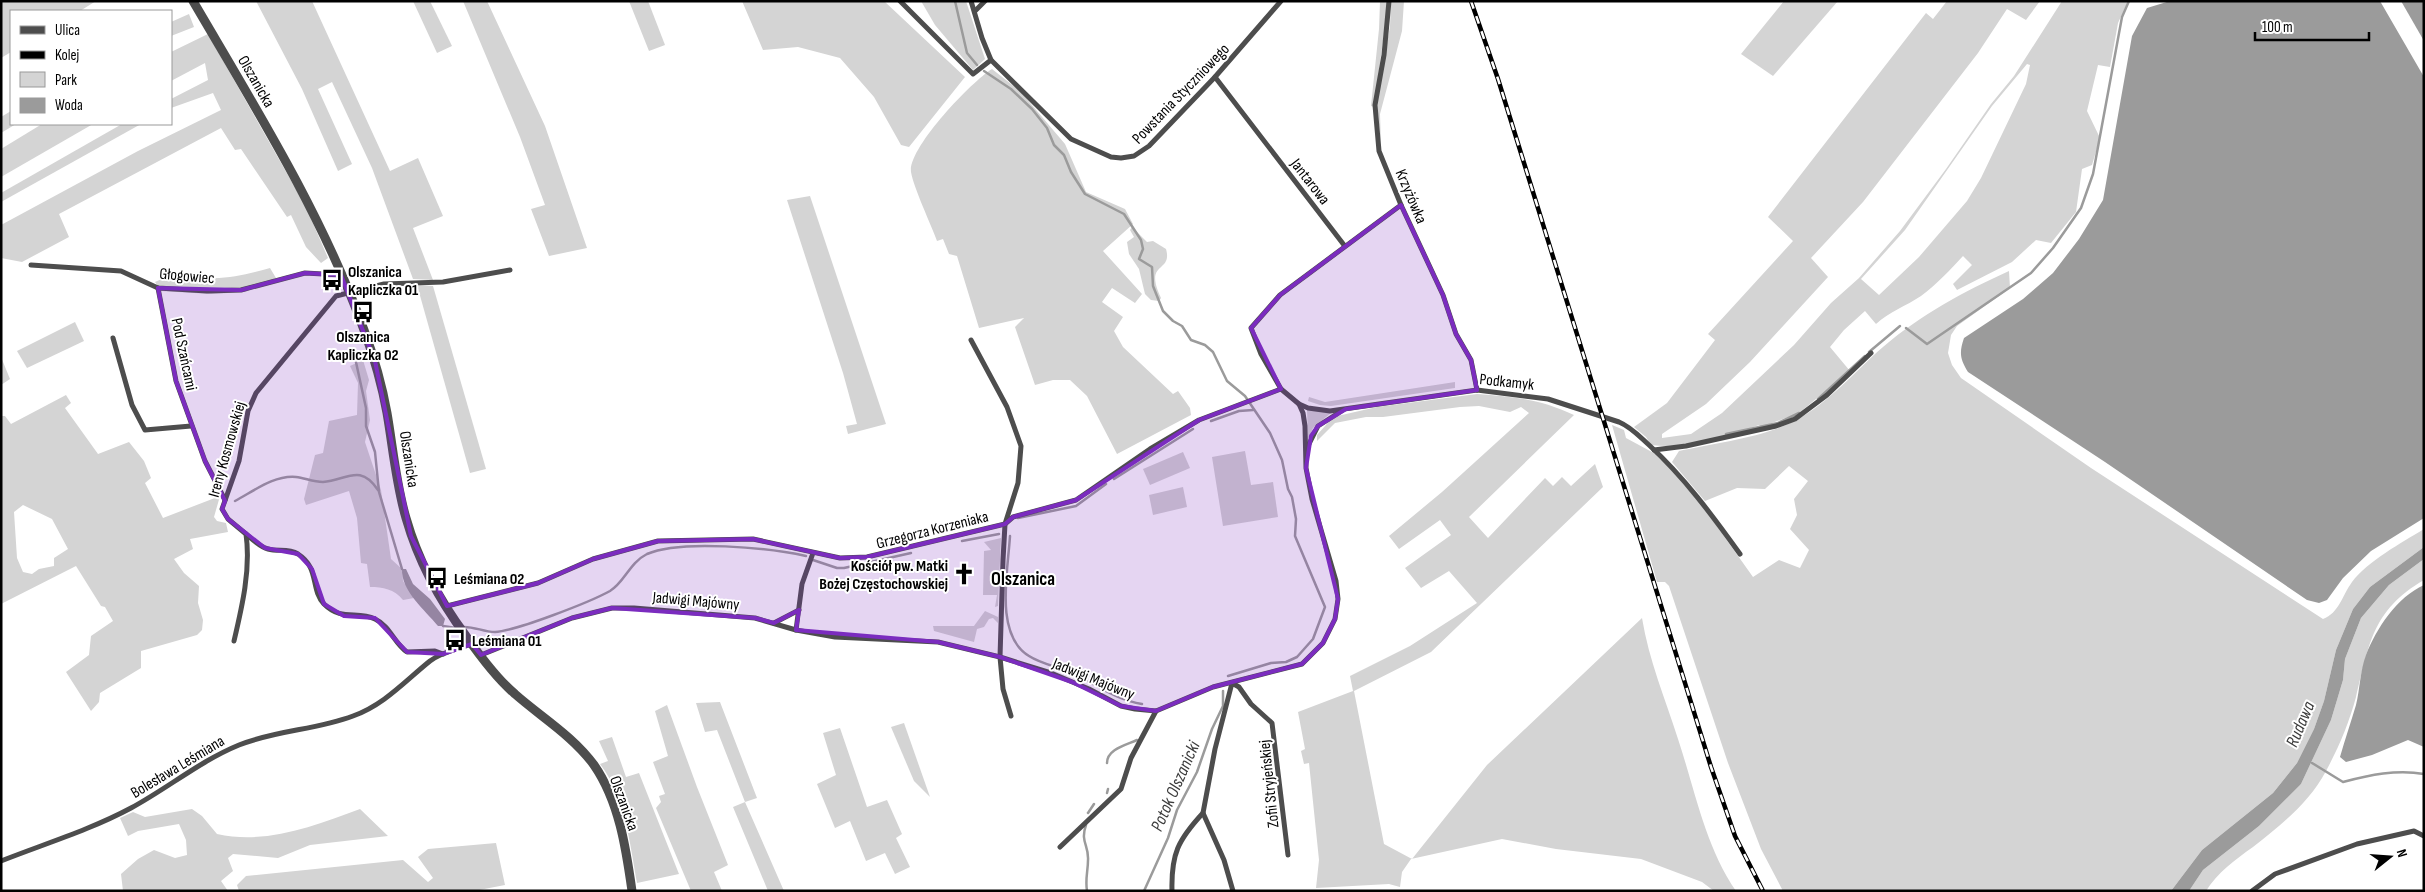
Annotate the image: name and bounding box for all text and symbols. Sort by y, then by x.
legend [10,10,172,125]
scale bar [2255,10,2369,42]
text: 100 m [2262,18,2293,37]
text: Ulica [55,21,80,40]
street label: Powstania Styczniowego [1128,40,1234,148]
text: Kolej [55,46,80,65]
street label: Olszanicka [233,52,278,111]
text: Park [55,71,77,90]
text: Woda [55,96,83,115]
street label: Jantarowa [1285,154,1334,209]
street label: Krzyżówka [1391,167,1431,227]
place label: Olszanica Kapliczka 01 [348,263,419,300]
street label: Głogowiec [159,265,215,288]
bus stop icon: Olszanica Kapliczka 01 [319,267,345,293]
bus stop icon: Olszanica Kapliczka 02 [350,299,376,325]
street label: Pod Szańcami [167,316,200,392]
place label: Olszanica Kapliczka 02 [327,328,399,365]
street label: Podkamyk [1479,370,1535,395]
street label: Ireny Kosmowskiej [205,399,250,500]
street label: Olszanicka [395,430,422,489]
street label: Grzegorza Korzeniaka [874,507,990,554]
place label: Kościół pw. Matki Bożej Częstochowskiej [819,557,948,594]
church icon: Kościół pw. Matki Bożej Częstochowskiej [951,561,977,587]
bus stop icon: Leśmiana 02 [424,565,450,591]
district label: Olszanica [991,568,1055,591]
place label: Leśmiana 02 [454,570,524,589]
street label: Jadwigi Majówny [651,588,740,615]
bus stop icon: Leśmiana 01 [442,627,468,653]
place label: Leśmiana 01 [472,632,542,651]
street label: Jadwigi Majówny [1049,654,1137,705]
water label: Rudawa [2282,698,2320,750]
street label: Bolesława Leśmiana [128,732,228,803]
water label: Potok Olszanicki [1146,737,1205,834]
street label: Zofii Stryjeńskiej [1255,739,1284,829]
street label: Olszanicka [605,774,642,833]
north arrow [2365,832,2415,882]
text: N [2393,847,2411,859]

